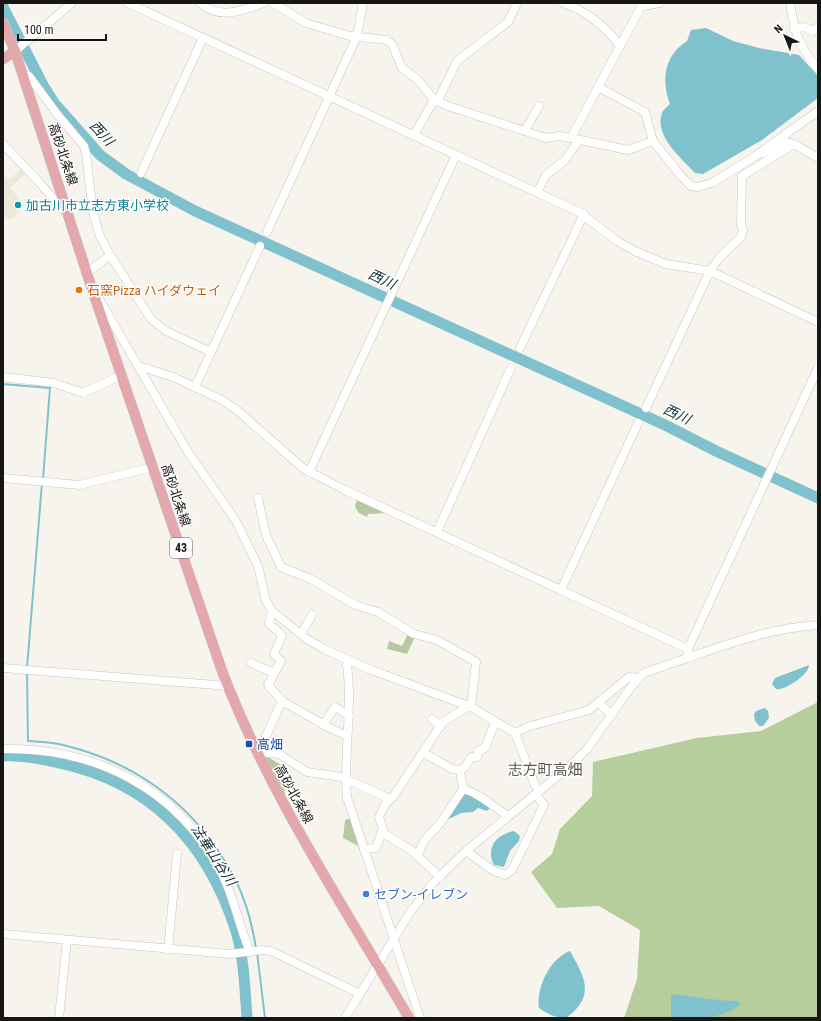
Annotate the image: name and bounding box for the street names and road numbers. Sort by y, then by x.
street label: 高砂北条線 [45,121,81,187]
street label: 高砂北条線 [158,462,194,528]
road number: 43 [170,538,192,558]
street label: 高砂北条線 [272,762,316,826]

